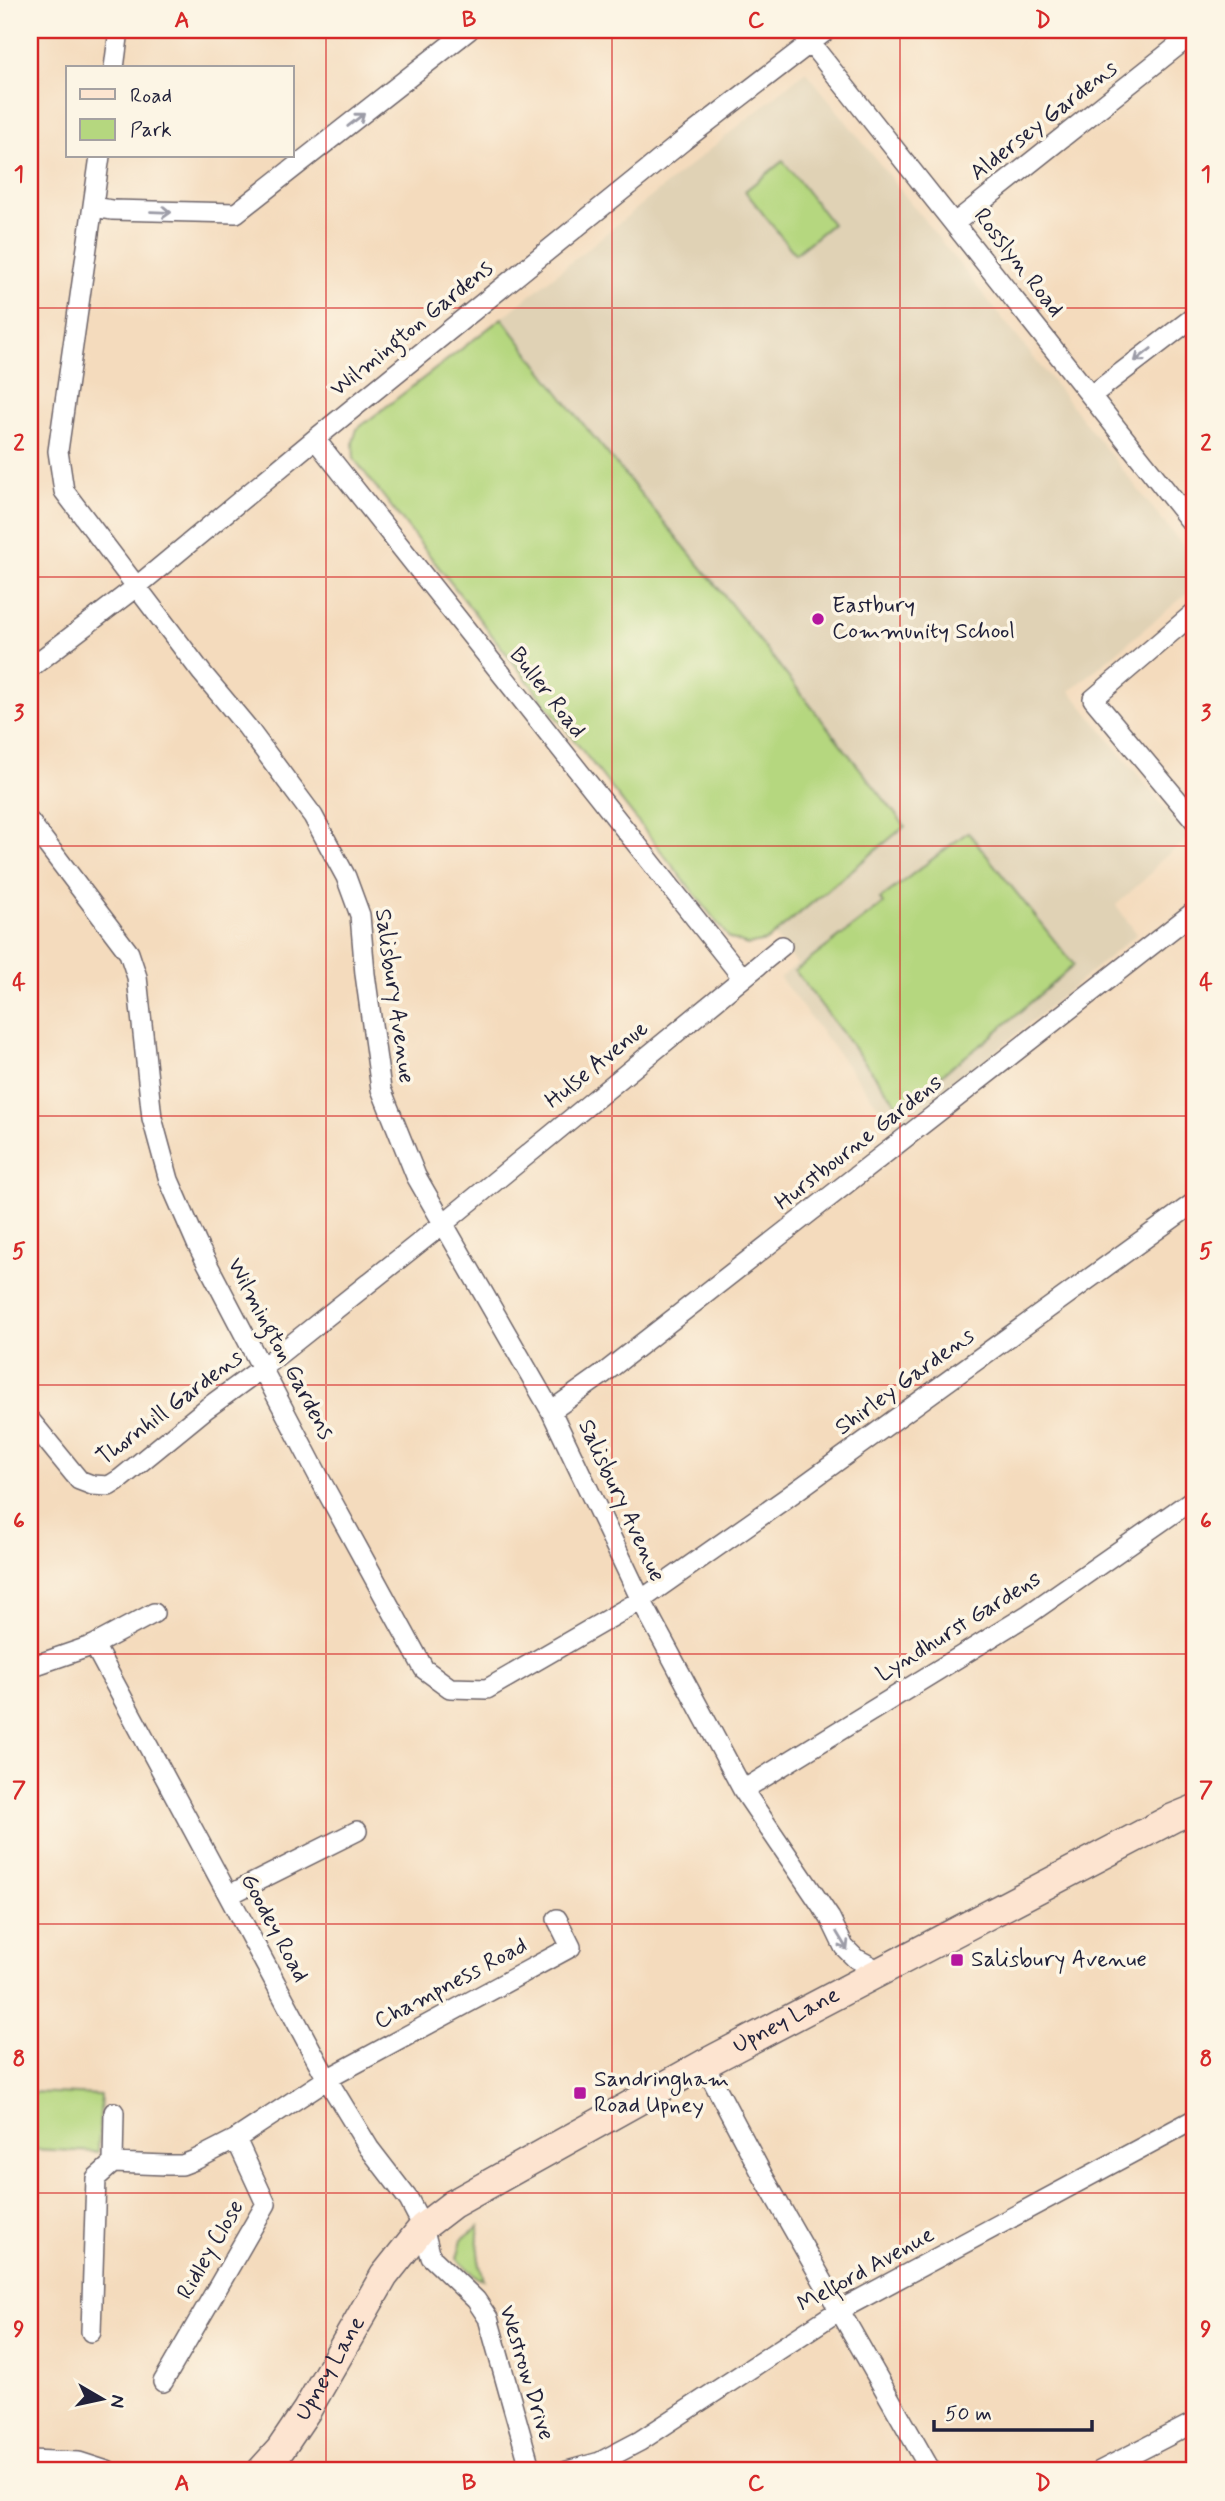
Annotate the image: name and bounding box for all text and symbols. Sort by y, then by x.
text: A [174,6,190,36]
text: B [462,6,477,36]
text: C [748,6,765,36]
text: D [1035,6,1051,36]
street label: Aldersey Gardens [964,54,1124,188]
legend [66,66,294,158]
text: Road [130,82,172,110]
one-way arrow [346,112,364,127]
text: Park [130,116,172,144]
text: 1 [14,160,24,190]
text: 1 [1201,160,1211,190]
street label: Rosslyn Road [966,202,1070,324]
one-way arrow [149,205,172,218]
street label: Wilmington Gardens [324,254,501,406]
one-way arrow [1135,348,1153,363]
text: 2 [13,429,25,459]
text: 2 [1200,429,1212,459]
place label: Eastbury Community School [832,591,1015,647]
marker: Eastbury Community School [810,611,826,627]
street label: Buller Road [502,641,592,745]
text: 3 [14,699,25,729]
text: 3 [1201,699,1212,729]
street label: Salisbury Avenue [367,907,421,1085]
text: 4 [12,968,26,998]
text: 4 [1199,968,1213,998]
street label: Hulse Avenue [539,1014,655,1116]
street label: Hurstbourne Gardens [769,1068,949,1218]
text: 5 [12,1237,26,1267]
text: 5 [1199,1237,1213,1267]
street label: Wilmington Gardens [218,1253,341,1446]
street label: Shirley Gardens [829,1321,981,1443]
street label: Thornhill Gardens [91,1343,249,1473]
street label: Salisbury Avenue [570,1415,672,1587]
text: 6 [13,1507,25,1537]
text: 6 [1200,1507,1212,1537]
street label: Lyndhurst Gardens [871,1564,1047,1690]
text: 7 [12,1776,26,1806]
text: 7 [1199,1776,1213,1806]
street label: Goodey Road [233,1868,315,1988]
one-way arrow [836,1930,850,1950]
street label: Champness Road [369,1931,533,2037]
place label: Salisbury Avenue [971,1945,1147,1975]
marker: Salisbury Avenue [949,1952,965,1968]
street label: Upney Lane [728,1980,845,2061]
text: 8 [13,2045,25,2075]
text: 8 [1200,2045,1212,2075]
place label: Sandringham Road Upney [594,2065,729,2121]
marker: Sandringham Road Upney [572,2085,588,2101]
street label: Ridley Close [170,2195,252,2305]
street label: Melford Avenue [792,2220,940,2321]
street label: Westrow Drive [491,2302,561,2444]
street label: Upney Lane [288,2311,373,2427]
text: 9 [13,2315,25,2345]
text: 9 [1200,2315,1212,2345]
north arrow [66,2364,136,2434]
scale bar [934,2389,1092,2433]
text: N [104,2393,131,2410]
text: 50 m [945,2400,992,2428]
text: A [174,2469,190,2499]
text: B [462,2469,477,2499]
text: C [748,2469,765,2499]
text: D [1035,2469,1051,2499]

